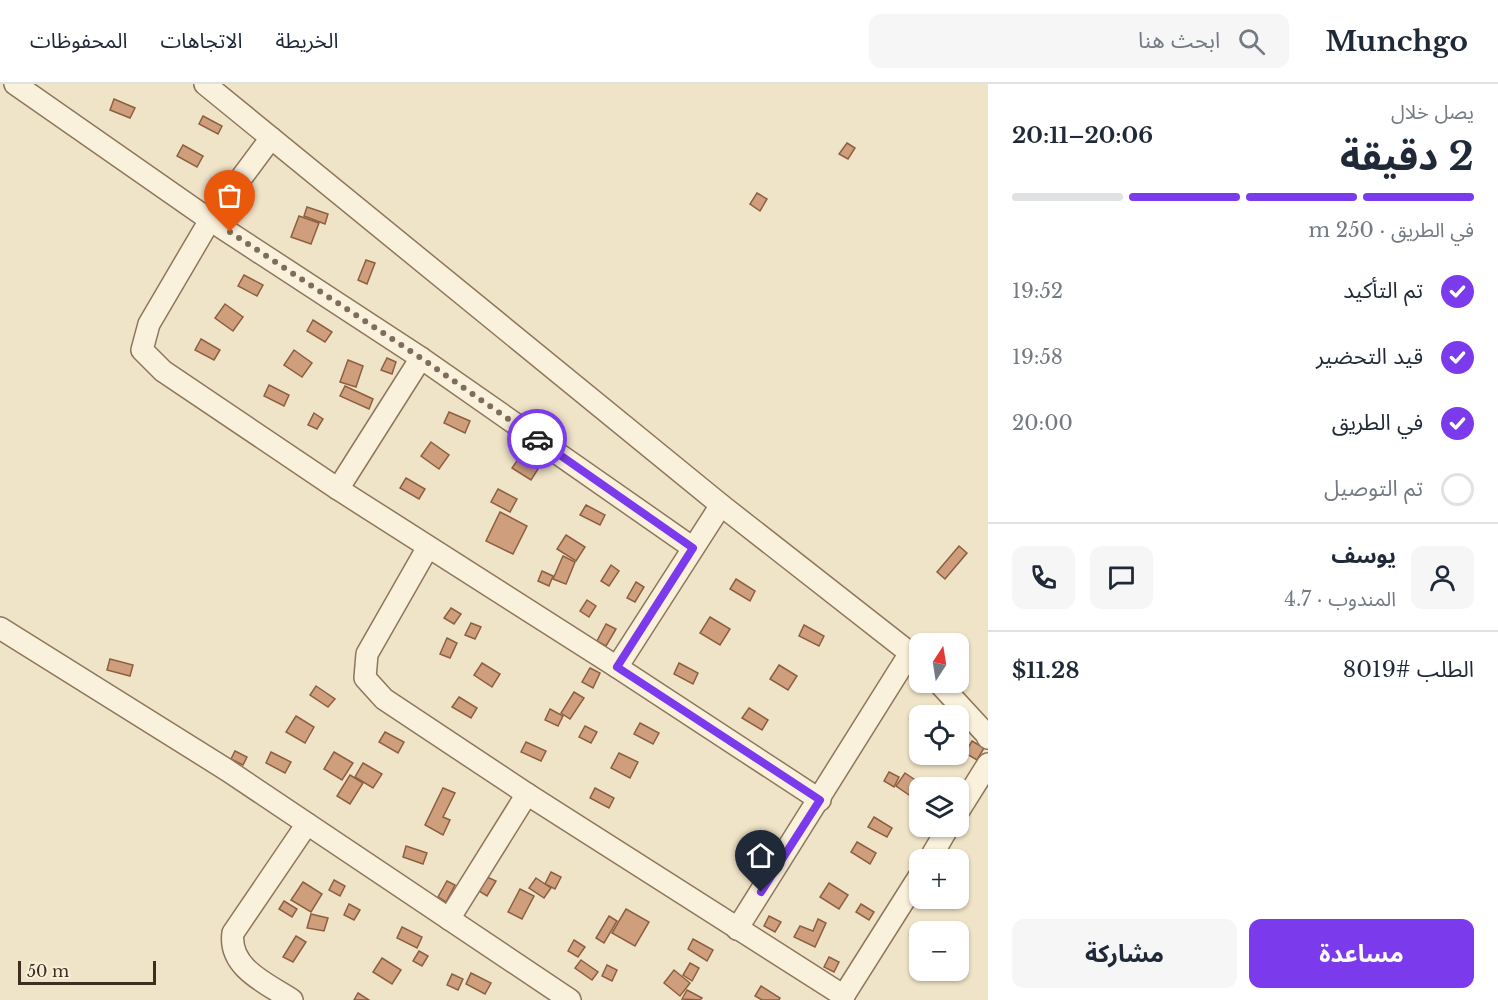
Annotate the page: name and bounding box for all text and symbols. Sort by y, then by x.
search box [869,14,1289,68]
text: Munchgo [1325,24,1468,59]
icon: search [1235,25,1268,58]
text: ابحث هنا [1138,27,1220,54]
text: المحفوظات [30,28,127,54]
text: الاتجاهات [160,28,242,54]
text: الخريطة [275,28,338,54]
text: يصل خلال [1391,100,1474,124]
text: 20:06–20:11 [1012,122,1153,149]
text: 2 دقيقة [1340,132,1474,181]
pin [204,170,255,232]
icon: bag [213,179,246,212]
text: في الطريق · 250 m [1309,218,1474,242]
icon: check [1441,275,1474,308]
text: تم التأكيد [1343,277,1423,304]
text: 19:52 [1012,279,1063,303]
icon: check [1441,341,1474,374]
text: قيد التحضير [1316,343,1423,370]
text: 19:58 [1012,345,1063,369]
icon: check [1441,407,1474,440]
courier [507,409,567,469]
text: في الطريق [1332,409,1423,436]
text: 20:00 [1012,411,1073,435]
icon: car [521,423,554,456]
text: تم التوصيل [1324,475,1423,502]
text: يوسف [1331,542,1396,569]
button: phone [1012,546,1075,609]
button: chat [1090,546,1153,609]
button: person [1411,546,1474,609]
text: المندوب · 4.7 [1284,587,1396,611]
north arrow [909,633,969,693]
map controls [909,633,969,981]
text: الطلب #8019 [1343,656,1474,683]
text: $11.28 [1012,657,1079,684]
button: locate [909,705,969,765]
button: layers [909,777,969,837]
pin [735,830,786,892]
icon: home [744,839,777,872]
button: + [909,849,969,909]
button: مشاركة [1012,919,1237,988]
button: مساعدة [1249,919,1474,988]
button: − [909,921,969,981]
scale bar [18,958,156,986]
text: 50 m [27,961,69,981]

